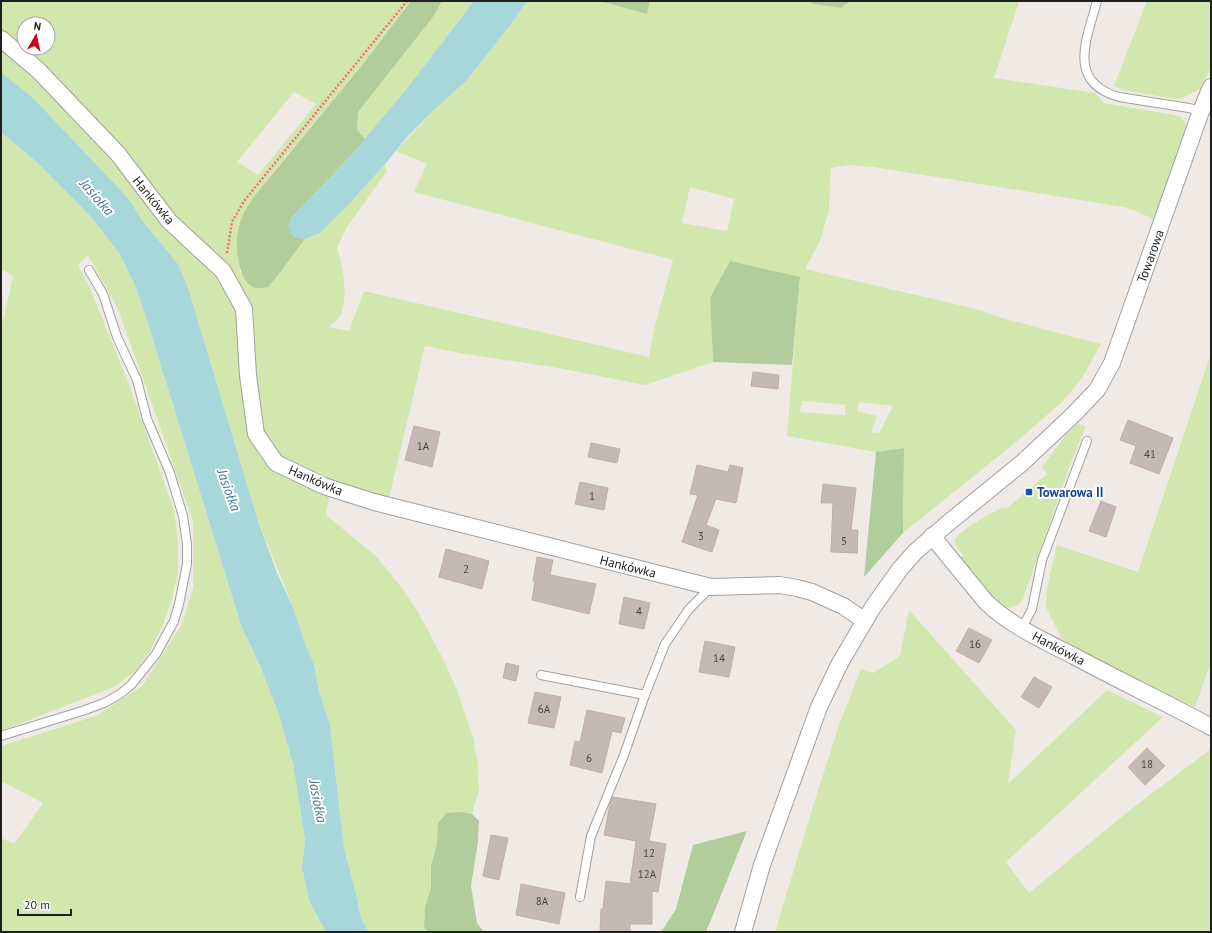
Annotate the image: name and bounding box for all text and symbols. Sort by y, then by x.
north arrow [16,16,56,56]
text: N [33,19,42,34]
street label: Hankówka [129,173,178,228]
water label: Jasiołka [75,174,118,219]
street label: Towarowa [1133,227,1168,285]
house number: 1A [417,439,430,453]
house number: 41 [1144,447,1156,461]
street label: Hankówka [286,461,346,500]
water label: Jasiołka [213,466,245,514]
place label: Towarowa II [1037,484,1103,501]
marker: Towarowa II [1024,487,1034,497]
house number: 1 [589,489,595,503]
house number: 3 [698,529,704,543]
house number: 5 [841,534,847,548]
street label: Hankówka [598,551,658,582]
house number: 2 [463,562,469,576]
house number: 4 [636,604,642,618]
street label: Hankówka [1029,627,1088,669]
house number: 16 [969,637,981,651]
house number: 14 [713,651,725,665]
house number: 6A [538,702,551,716]
house number: 6 [586,751,592,765]
house number: 18 [1141,757,1153,771]
water label: Jasiołka [305,777,331,824]
house number: 12 [643,846,655,860]
house number: 12A [638,867,657,881]
scale bar [18,891,71,917]
house number: 8A [536,894,549,908]
text: 20 m [24,897,50,912]

